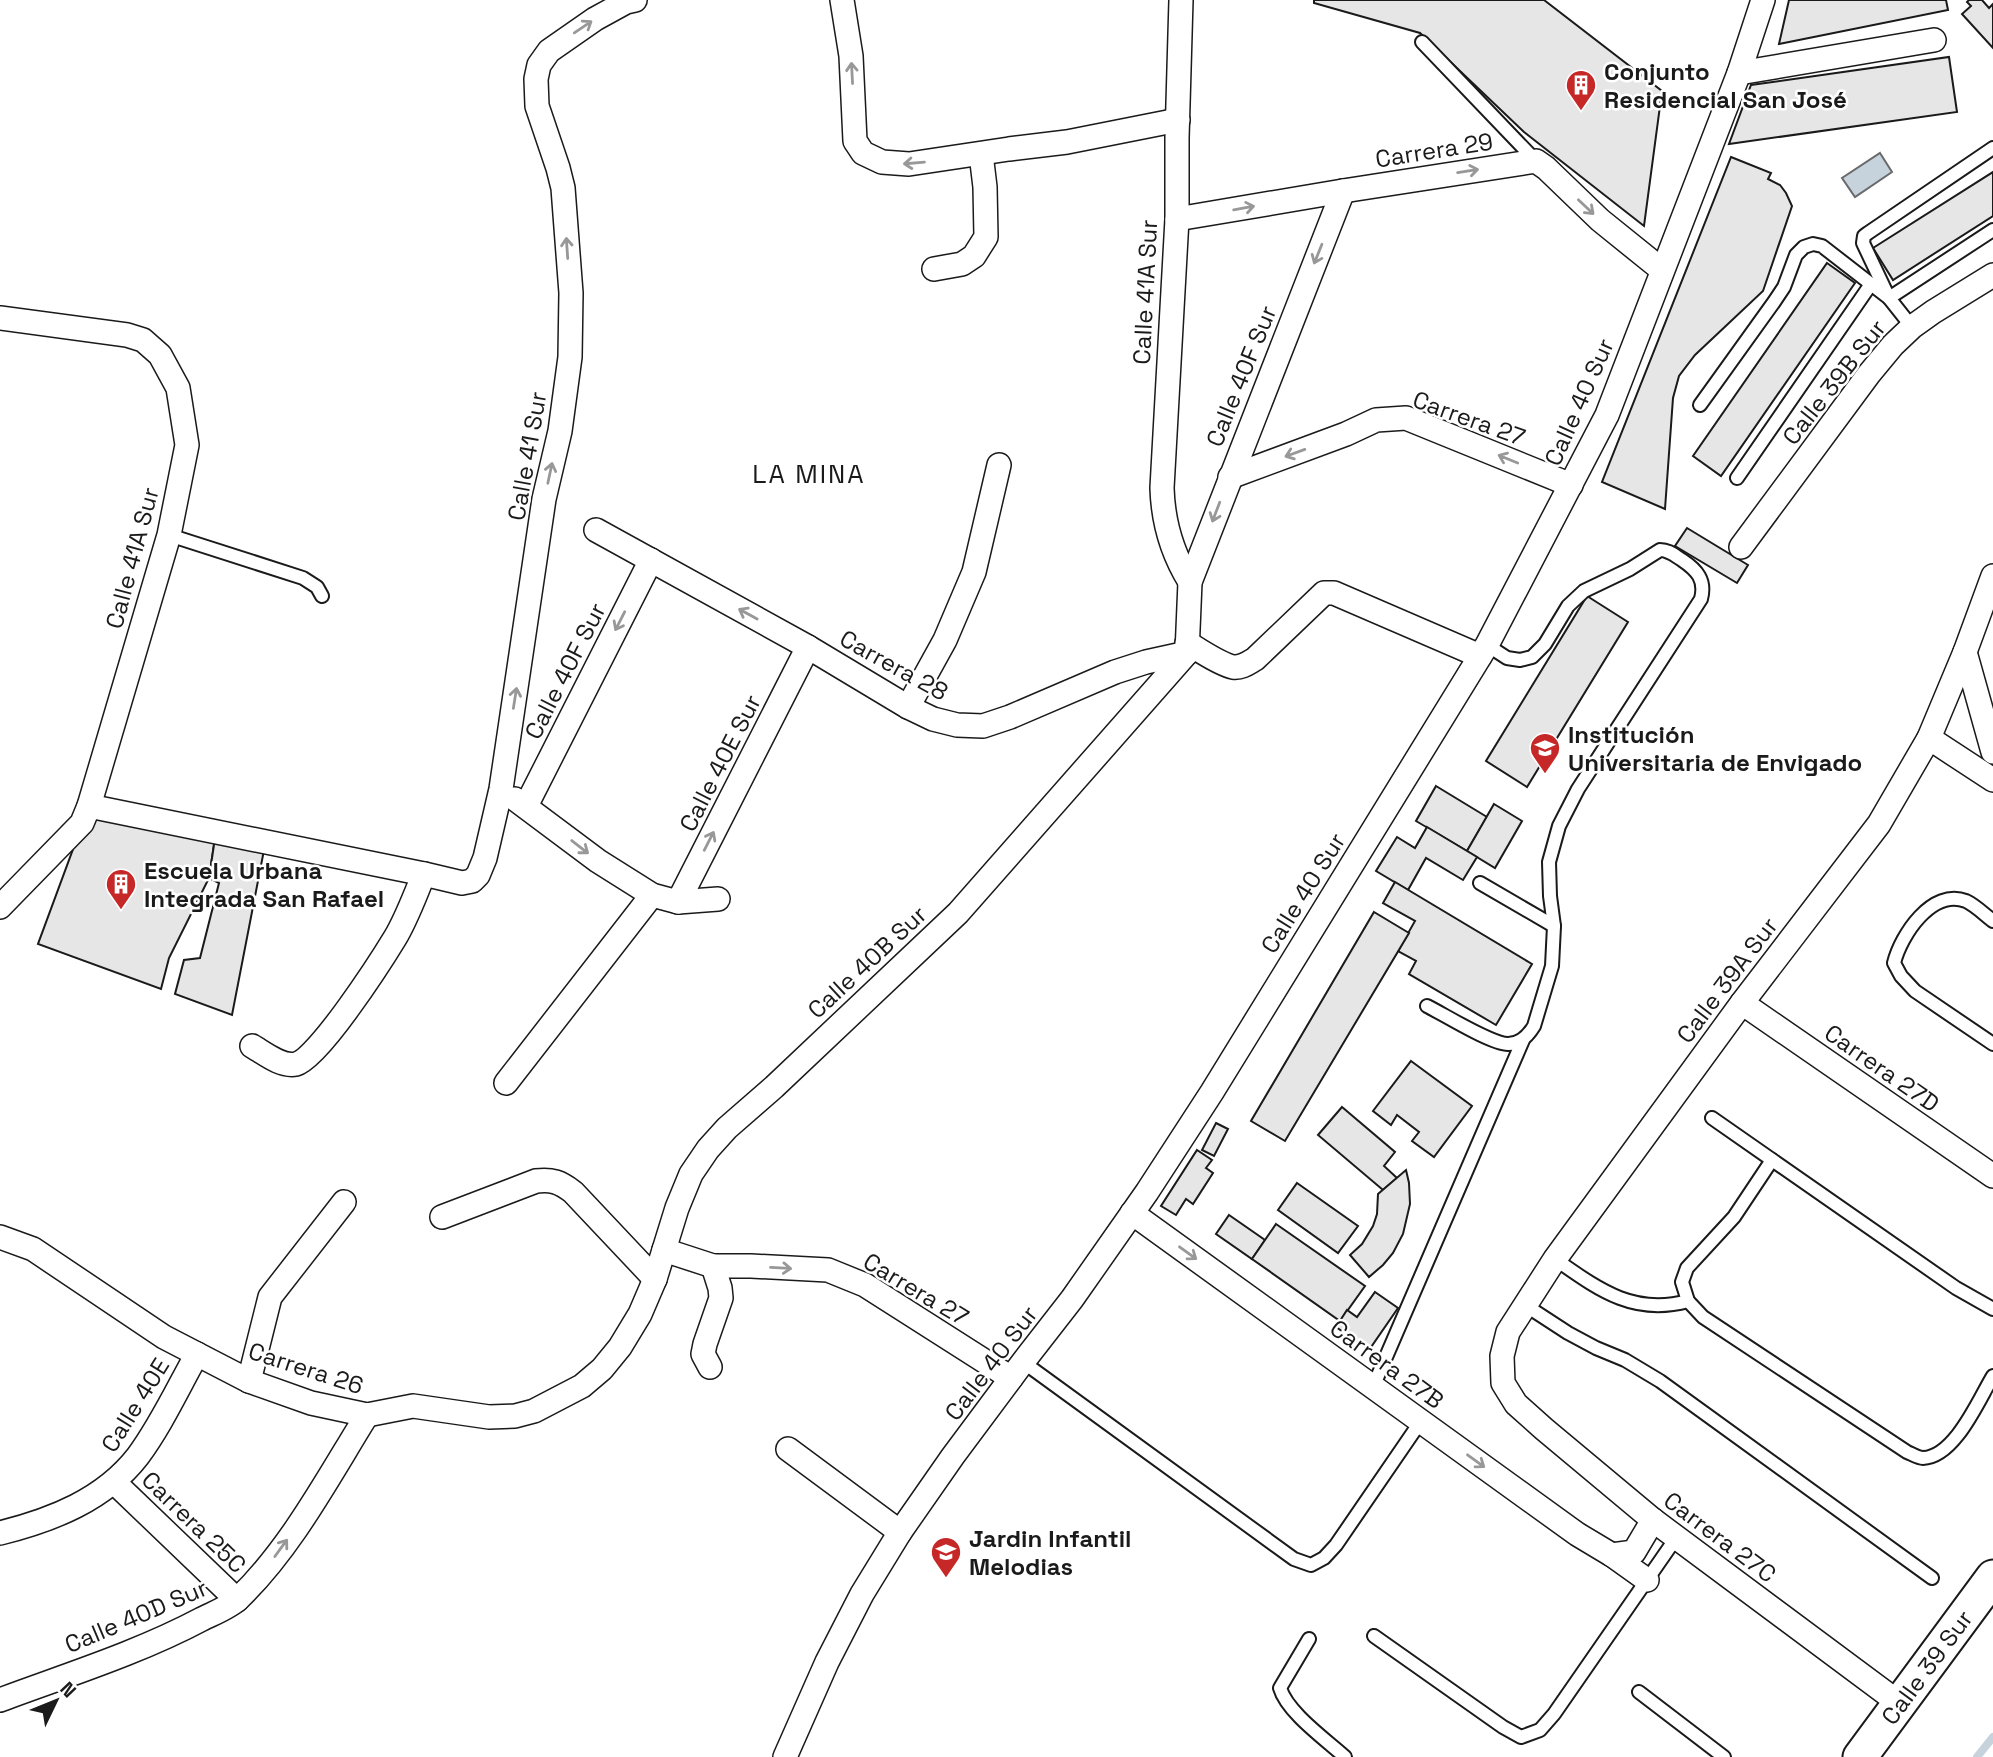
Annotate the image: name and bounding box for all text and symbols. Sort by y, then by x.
one-way arrow [573,20,592,34]
place label: Conjunto Residencial San José [1604,56,1847,115]
one-way arrow [845,63,858,85]
building icon: Conjunto Residencial San José [1564,68,1598,112]
street label: Carrera 29 [1373,125,1495,175]
one-way arrow [904,157,926,170]
one-way arrow [1456,164,1479,177]
one-way arrow [1577,198,1594,215]
one-way arrow [1232,201,1255,214]
street label: Calle 41A Sur [1126,219,1164,365]
one-way arrow [560,237,573,259]
one-way arrow [1310,243,1323,265]
street label: Calle 40F Sur [1199,301,1283,451]
street label: Calle 39B Sur [1775,313,1893,451]
street label: Calle 40 Sur [1537,333,1621,471]
street label: Carrera 27 [1408,383,1530,453]
street label: Calle 41 Sur [500,389,554,523]
one-way arrow [1284,448,1306,460]
one-way arrow [1497,452,1519,465]
district label: LA MINA [752,457,866,491]
one-way arrow [543,462,557,485]
street label: Calle 41A Sur [98,484,166,632]
one-way arrow [1209,500,1222,522]
street label: Calle 40F Sur [517,597,613,745]
one-way arrow [739,607,759,621]
one-way arrow [612,610,626,631]
street label: Carrera 28 [834,623,954,707]
one-way arrow [508,687,521,710]
street label: Calle 40E Sur [672,689,768,837]
place label: Institución Universitaria de Envigado [1568,719,1862,778]
school or university icon: Institución Universitaria de Envigado [1528,731,1562,775]
street label: Calle 40 Sur [1254,827,1352,959]
one-way arrow [703,831,717,852]
one-way arrow [571,840,589,855]
place label: Escuela Urbana Integrada San Rafael [144,855,384,914]
building icon: Escuela Urbana Integrada San Rafael [104,867,138,911]
street label: Calle 40B Sur [801,899,933,1025]
street label: Calle 39A Sur [1670,911,1784,1049]
street label: Carrera 27D [1818,1017,1946,1119]
street label: Carrera 27 [858,1245,974,1333]
one-way arrow [1178,1246,1197,1260]
one-way arrow [769,1261,792,1274]
street label: Calle 40 Sur [938,1299,1044,1427]
street label: Carrera 27B [1324,1312,1450,1416]
street label: Carrera 26 [245,1335,367,1401]
street label: Calle 40E [94,1352,176,1458]
one-way arrow [1466,1454,1485,1468]
street label: Carrera 25C [135,1464,253,1580]
street label: Carrera 27C [1658,1485,1782,1589]
place label: Jardin Infantil Melodias [969,1523,1131,1582]
school or university icon: Jardin Infantil Melodias [929,1535,963,1579]
one-way arrow [274,1539,288,1558]
street label: Calle 40D Sur [60,1572,212,1660]
street label: Calle 39 Sur [1874,1603,1979,1731]
north arrow [21,1666,91,1736]
text: N [55,1677,82,1703]

